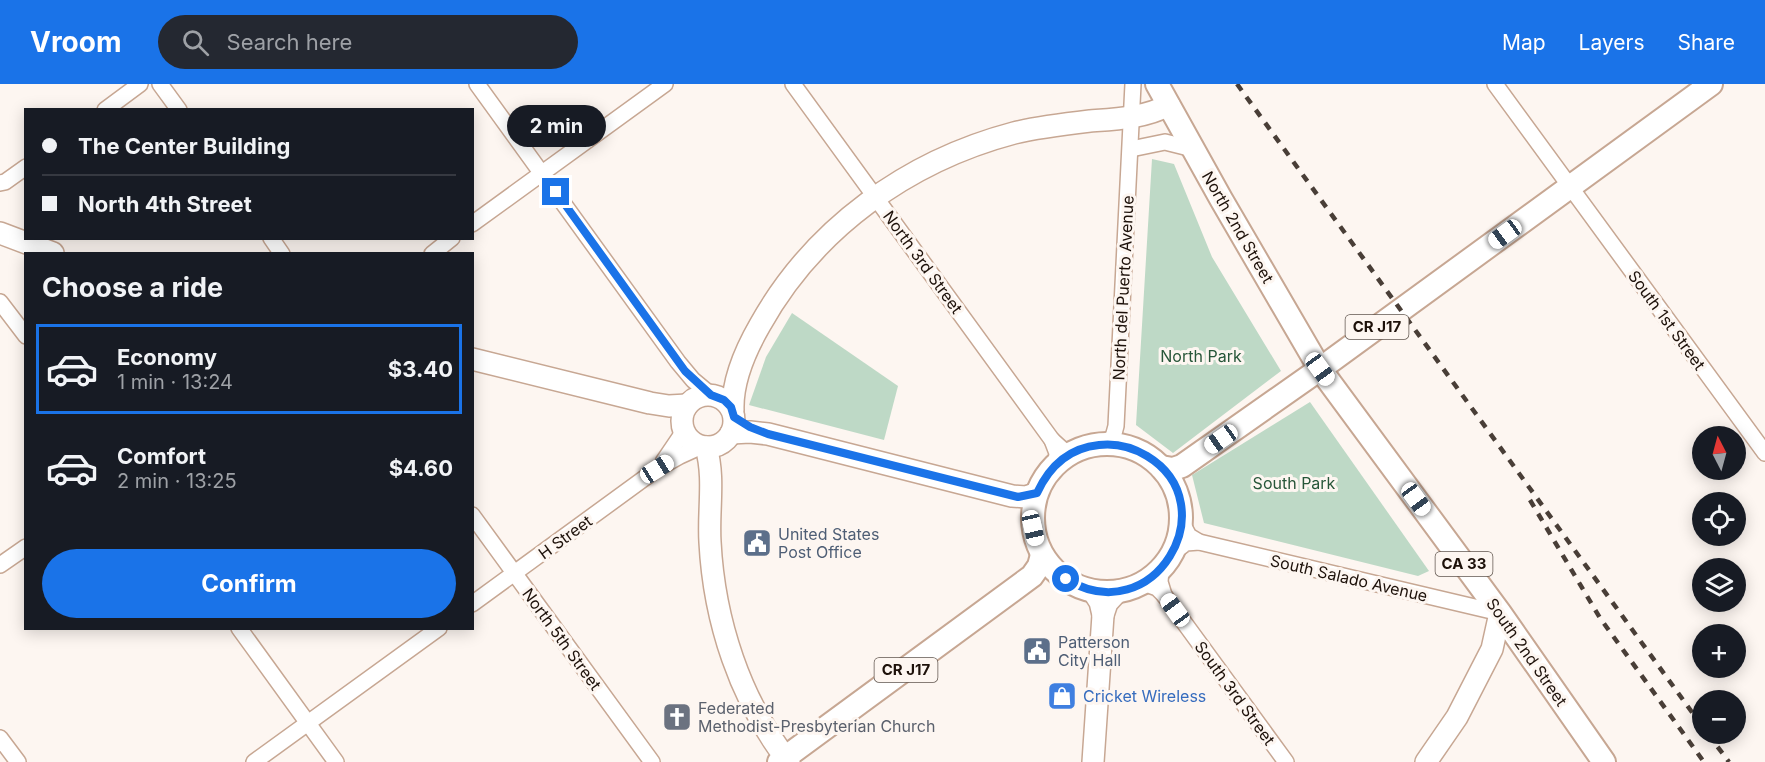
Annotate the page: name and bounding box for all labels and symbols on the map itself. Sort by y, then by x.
callout: 2 min [506,105,606,147]
street label: North 2nd Street [1198,168,1278,286]
route end [542,178,569,205]
street label: North del Puerto Avenue [1108,195,1138,381]
street label: North 3rd Street [879,207,967,317]
car [1485,216,1525,252]
street label: South 1st Street [1624,266,1710,374]
road number: CR J17 [1346,315,1408,339]
park label: North Park [1160,346,1242,366]
car [1302,349,1338,389]
car [1201,421,1241,457]
north arrow [1692,426,1746,480]
car [637,452,677,486]
park label: South Park [1253,473,1336,493]
car [1398,479,1434,519]
car [1020,508,1046,548]
street label: H Street [534,511,596,563]
place label: United States Post Office [778,524,879,562]
public building icon: United States Post Office [741,527,773,559]
street label: South Salado Avenue [1268,550,1430,606]
road number: CA 33 [1436,552,1492,576]
route start [1052,565,1079,592]
street label: North 5th Street [518,584,606,694]
car [1157,590,1193,630]
street label: South 2nd Street [1482,594,1572,710]
place label: Patterson City Hall [1058,632,1130,670]
public building icon: Patterson City Hall [1021,635,1053,667]
street label: South 3rd Street [1191,637,1279,749]
road number: CR J17 [874,658,938,682]
shop icon: Cricket Wireless [1046,680,1078,712]
place label: Cricket Wireless [1083,686,1206,706]
place label: Federated Methodist-Presbyterian Church [698,698,935,736]
church icon: Federated Methodist-Presbyterian Church [661,701,693,733]

